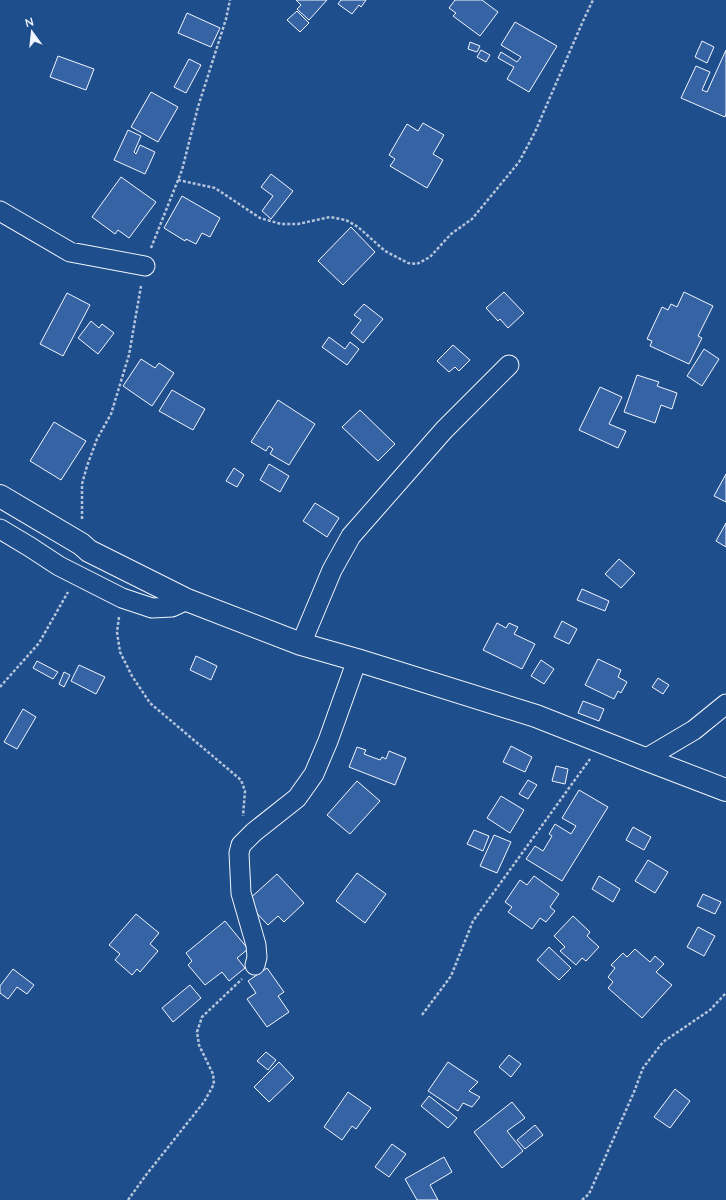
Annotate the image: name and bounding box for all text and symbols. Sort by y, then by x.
north arrow [12,12,52,52]
text: N [24,14,35,29]

